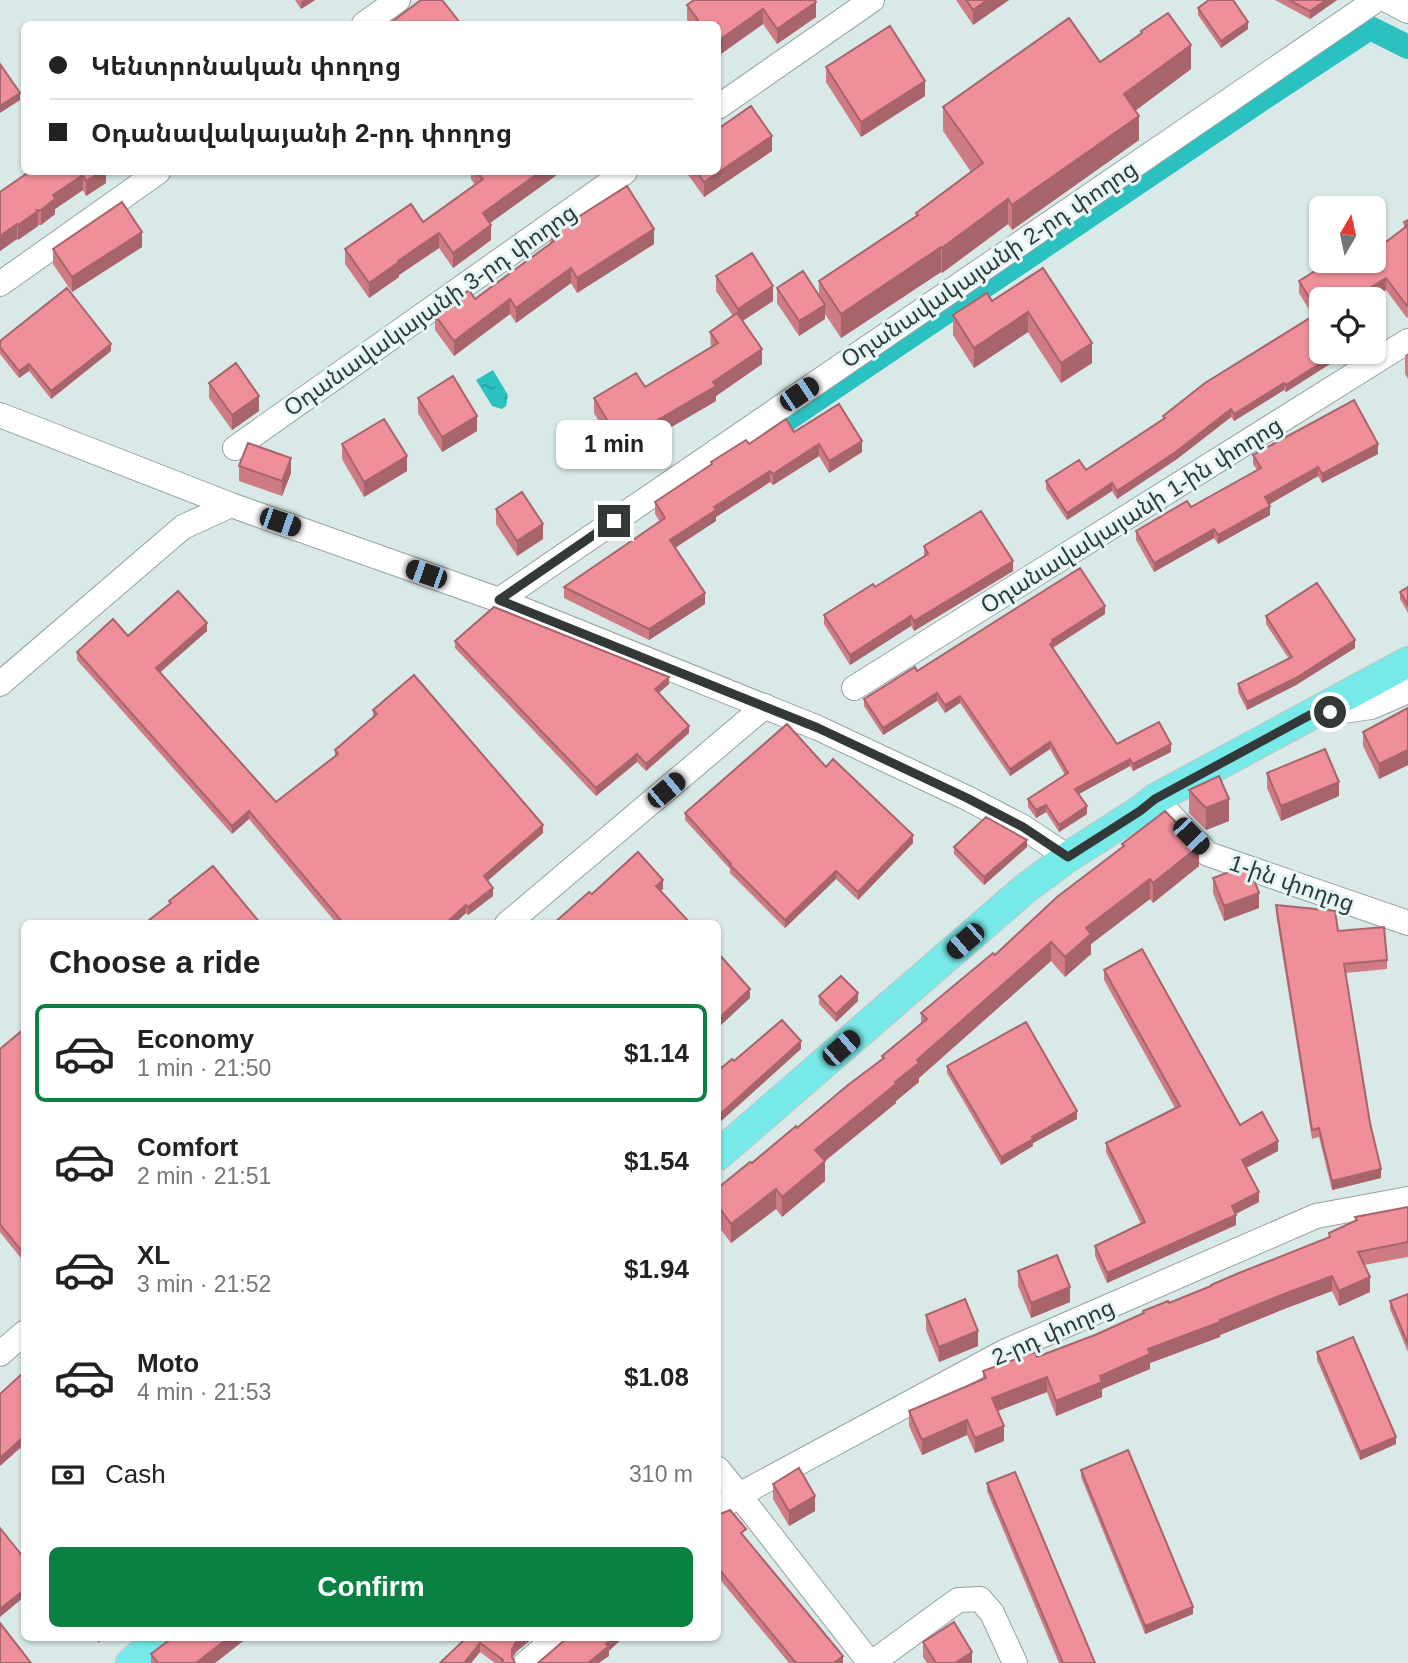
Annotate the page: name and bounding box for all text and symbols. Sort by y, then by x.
text: Կենտրոնական փողոց [91,51,401,81]
text: Օդանավակայանի 2-րդ փողոց [91,118,512,148]
street label: Օդանավակայանի 2-րդ փողոց [836,155,1142,374]
north arrow [1309,196,1386,273]
map controls [1309,196,1386,364]
street label: Օդանավակայանի 3-րդ փողոց [279,199,582,422]
button: locate [1309,287,1386,364]
car [776,374,823,414]
street label: Օդանավակայանի 1-ին փողոց [976,411,1287,620]
callout: 1 min [556,420,672,468]
text: 1 min [584,431,644,457]
car [257,505,304,539]
route end [598,505,630,537]
car [403,557,450,591]
route start [1314,696,1346,728]
car [644,768,689,812]
car [1169,814,1214,858]
street label: 1-ին փողոց [1226,850,1358,917]
car [943,919,988,963]
text: Choose a ride [49,944,261,980]
icon: car [53,1022,116,1085]
text: Economy [137,1024,254,1054]
car [819,1026,864,1070]
text: $1.14 [624,1038,689,1068]
text: 1 min · 21:50 [137,1055,271,1081]
icon: car [53,1130,116,1193]
text: Comfort [137,1132,238,1162]
text: $1.54 [624,1146,689,1176]
text: 2 min · 21:51 [137,1163,271,1189]
icon: car [53,1238,116,1301]
text: XL [137,1240,170,1270]
text: $1.94 [624,1254,689,1284]
text: 3 min · 21:52 [137,1271,271,1297]
street label: 2-րդ փողոց [988,1293,1119,1371]
icon: car [53,1346,116,1409]
text: Moto [137,1348,199,1378]
text: $1.08 [624,1362,689,1392]
text: 4 min · 21:53 [137,1379,271,1405]
icon: cash [49,1456,87,1494]
text: Cash [105,1459,166,1489]
text: 310 m [629,1461,693,1487]
button: Confirm [49,1547,693,1627]

